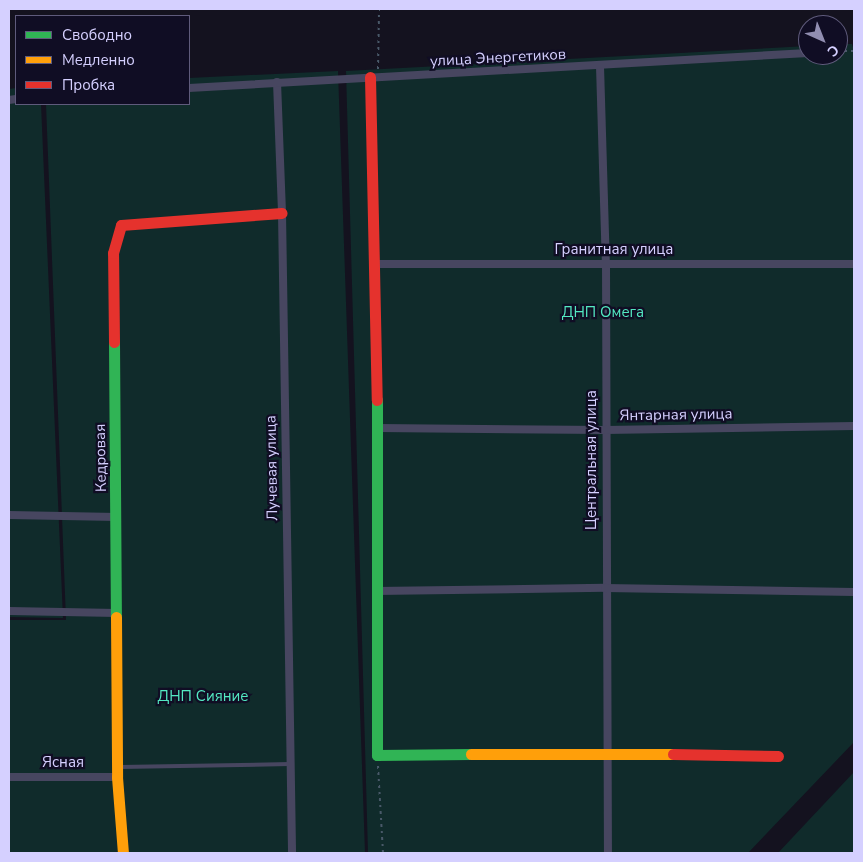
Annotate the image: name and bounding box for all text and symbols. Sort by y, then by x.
legend [15,15,190,105]
north arrow [798,15,848,65]
text: Свободно [62,25,132,45]
text: С [823,40,843,61]
street label: улица Энергетиков [429,45,567,71]
text: Медленно [62,50,135,70]
text: Пробка [62,75,115,95]
street label: Гранитная улица [555,241,673,259]
park label: ДНП Омега [562,304,644,322]
street label: Центральная улица [583,390,601,530]
street label: Янтарная улица [619,405,733,425]
street label: Лучевая улица [262,415,282,521]
street label: Кедровая [91,424,111,492]
park label: ДНП Сияние [158,688,248,706]
street label: Ясная [42,754,84,772]

